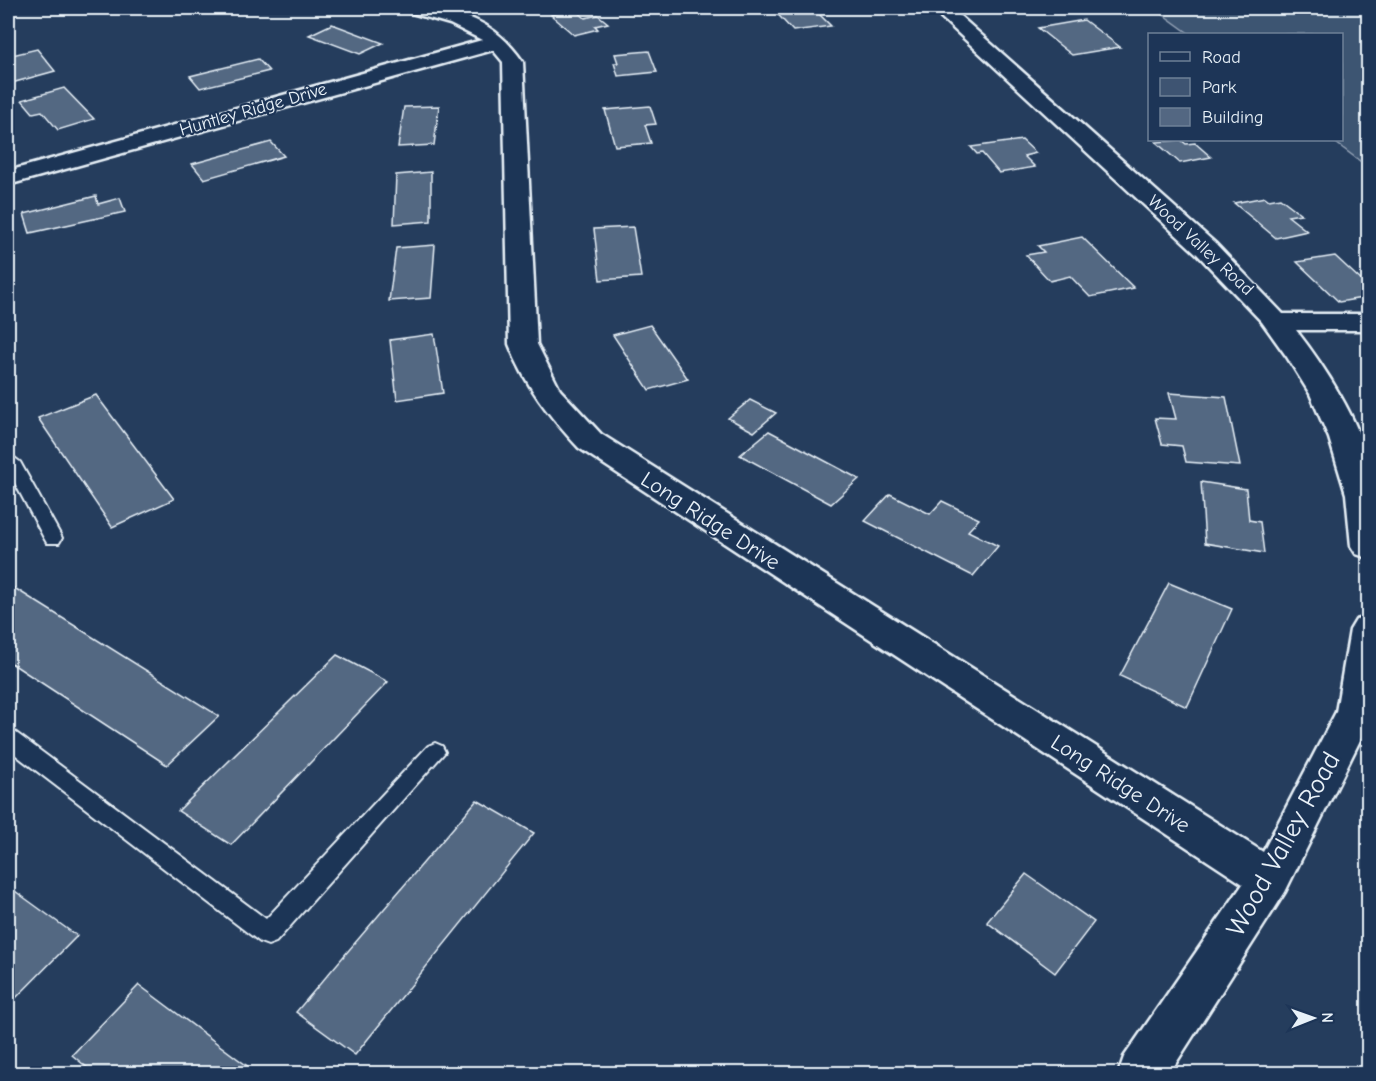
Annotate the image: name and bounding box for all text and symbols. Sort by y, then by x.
legend [1148,33,1343,141]
text: Road [1202,47,1241,68]
text: Park [1202,77,1237,98]
street label: Huntley Ridge Drive [177,78,329,141]
text: Building [1202,107,1264,128]
street label: Wood Valley Road [1143,191,1258,300]
street label: Long Ridge Drive [636,466,785,575]
street label: Long Ridge Drive [1046,729,1195,838]
street label: Wood Valley Road [1220,747,1347,942]
north arrow [1283,988,1343,1048]
text: N [1318,1012,1336,1023]

